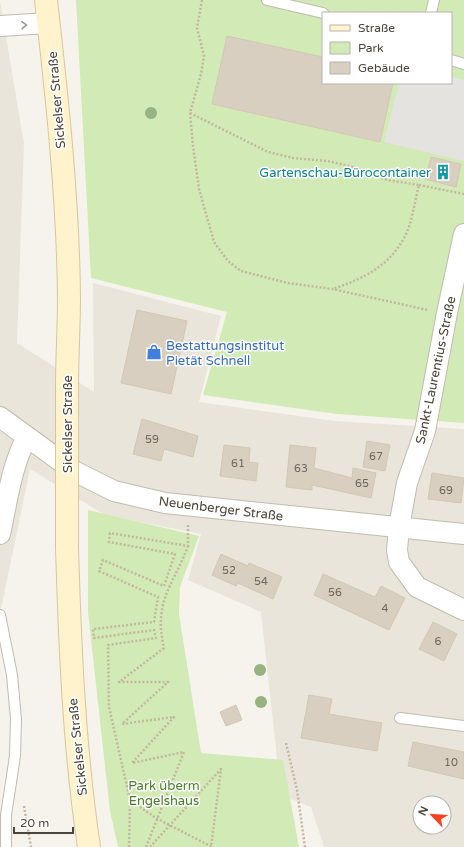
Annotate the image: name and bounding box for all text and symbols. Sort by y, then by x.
legend [322,12,452,84]
one-way arrow [21,20,27,29]
text: Straße [358,21,395,35]
text: Park [358,41,384,55]
street label: Sickelser Straße [45,50,69,149]
text: Gebäude [358,61,410,75]
building icon: Gartenschau-Bürocontainer [434,163,452,181]
place label: Gartenschau-Bürocontainer [259,165,431,181]
street label: Sankt-Laurentius-Straße [412,295,459,446]
place label: Bestattungsinstitut Pietät Schnell [166,338,284,369]
shop icon: Bestattungsinstitut Pietät Schnell [145,343,163,361]
street label: Sickelser Straße [60,375,76,473]
house number: 59 [145,433,159,446]
house number: 67 [369,450,383,463]
house number: 61 [231,457,245,470]
house number: 63 [294,462,308,475]
house number: 65 [355,477,369,490]
house number: 69 [439,484,453,497]
street label: Neuenberger Straße [158,493,284,525]
house number: 52 [222,564,236,577]
house number: 54 [254,575,268,588]
house number: 56 [328,586,342,599]
house number: 4 [382,602,389,615]
house number: 6 [435,635,442,648]
street label: Sickelser Straße [65,697,91,796]
house number: 10 [444,756,458,769]
park label: Park überm Engelshaus [128,778,200,809]
north arrow [412,795,452,835]
text: N [416,804,431,818]
scale bar [14,809,73,835]
text: 20 m [20,816,49,830]

